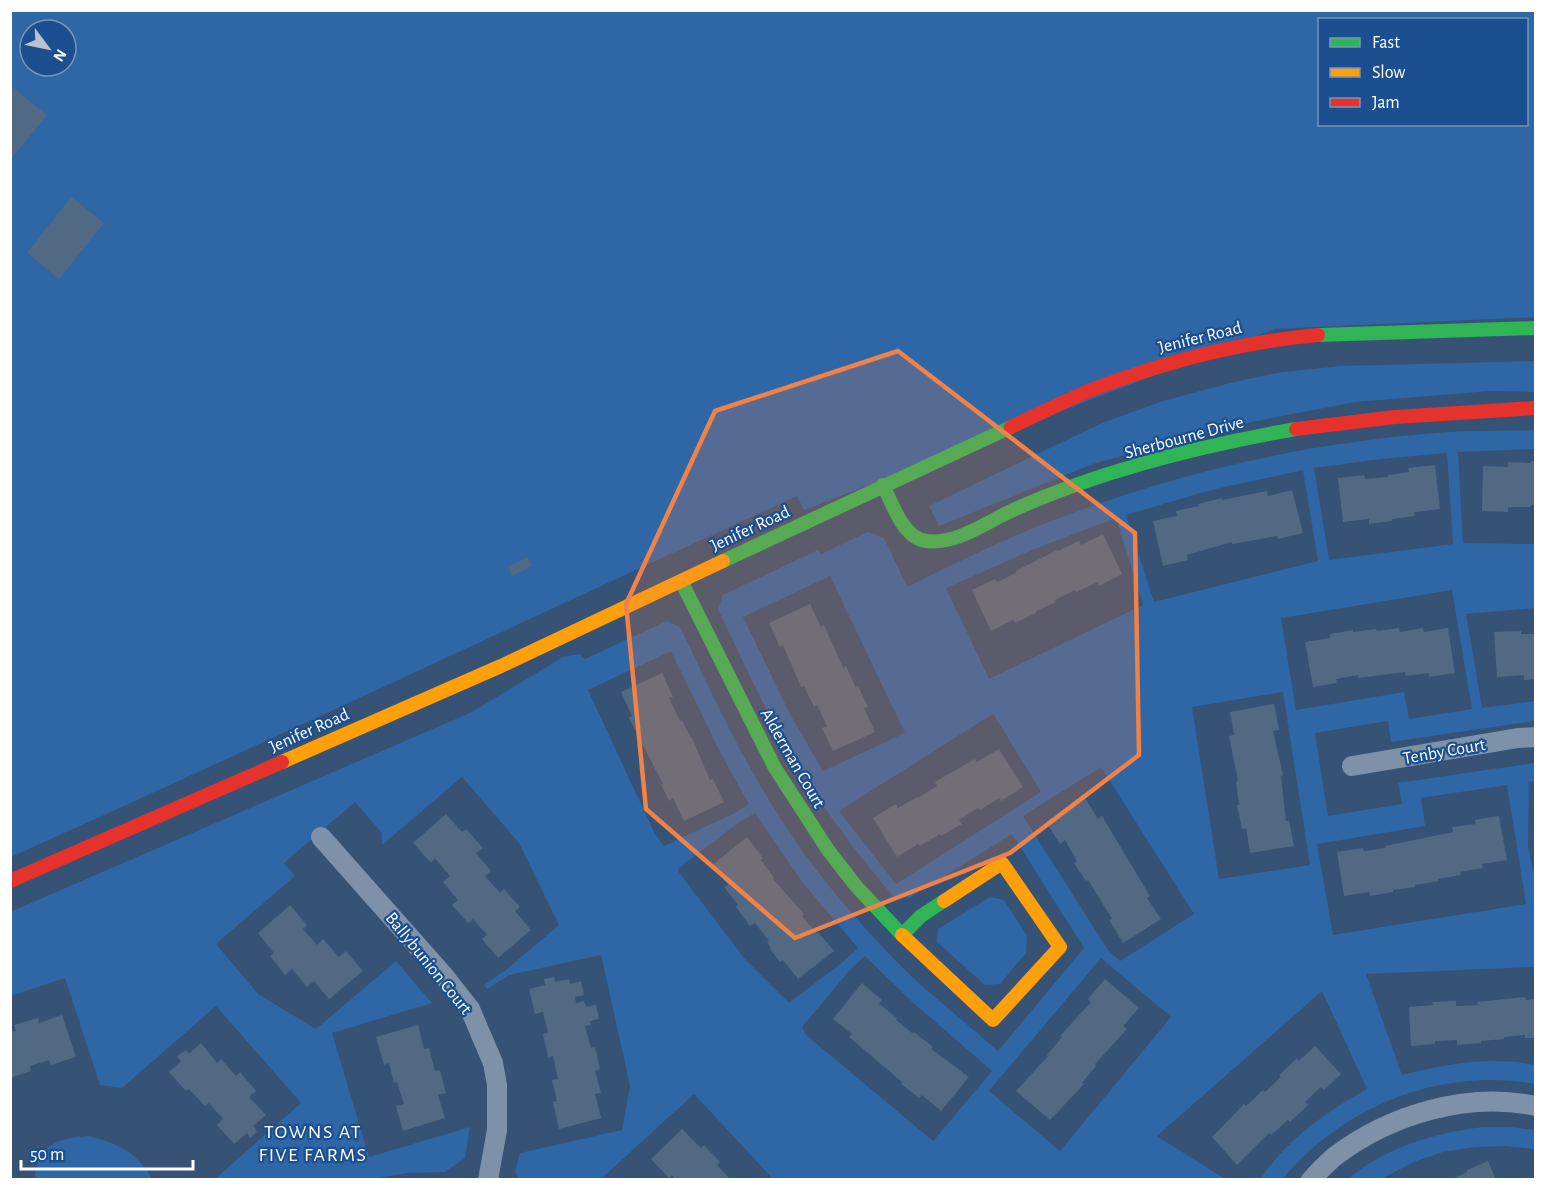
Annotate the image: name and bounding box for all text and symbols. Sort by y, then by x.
north arrow [18,18,78,78]
legend [1318,18,1528,126]
text: Fast [1372,34,1400,52]
text: N [50,46,70,64]
text: Slow [1372,64,1405,82]
text: Jam [1372,94,1400,112]
street label: Jenifer Road [1157,319,1244,357]
street label: Sherbourne Drive [1123,413,1246,463]
street label: Jenifer Road [708,503,793,555]
street label: Jenifer Road [267,705,352,756]
street label: Alderman Court [756,706,828,811]
street label: Tenby Court [1402,736,1487,768]
street label: Ballybunion Court [382,909,475,1018]
district label: TOWNS AT FIVE FARMS [259,1122,367,1165]
scale bar [21,1133,194,1171]
text: 50 m [30,1146,64,1164]

